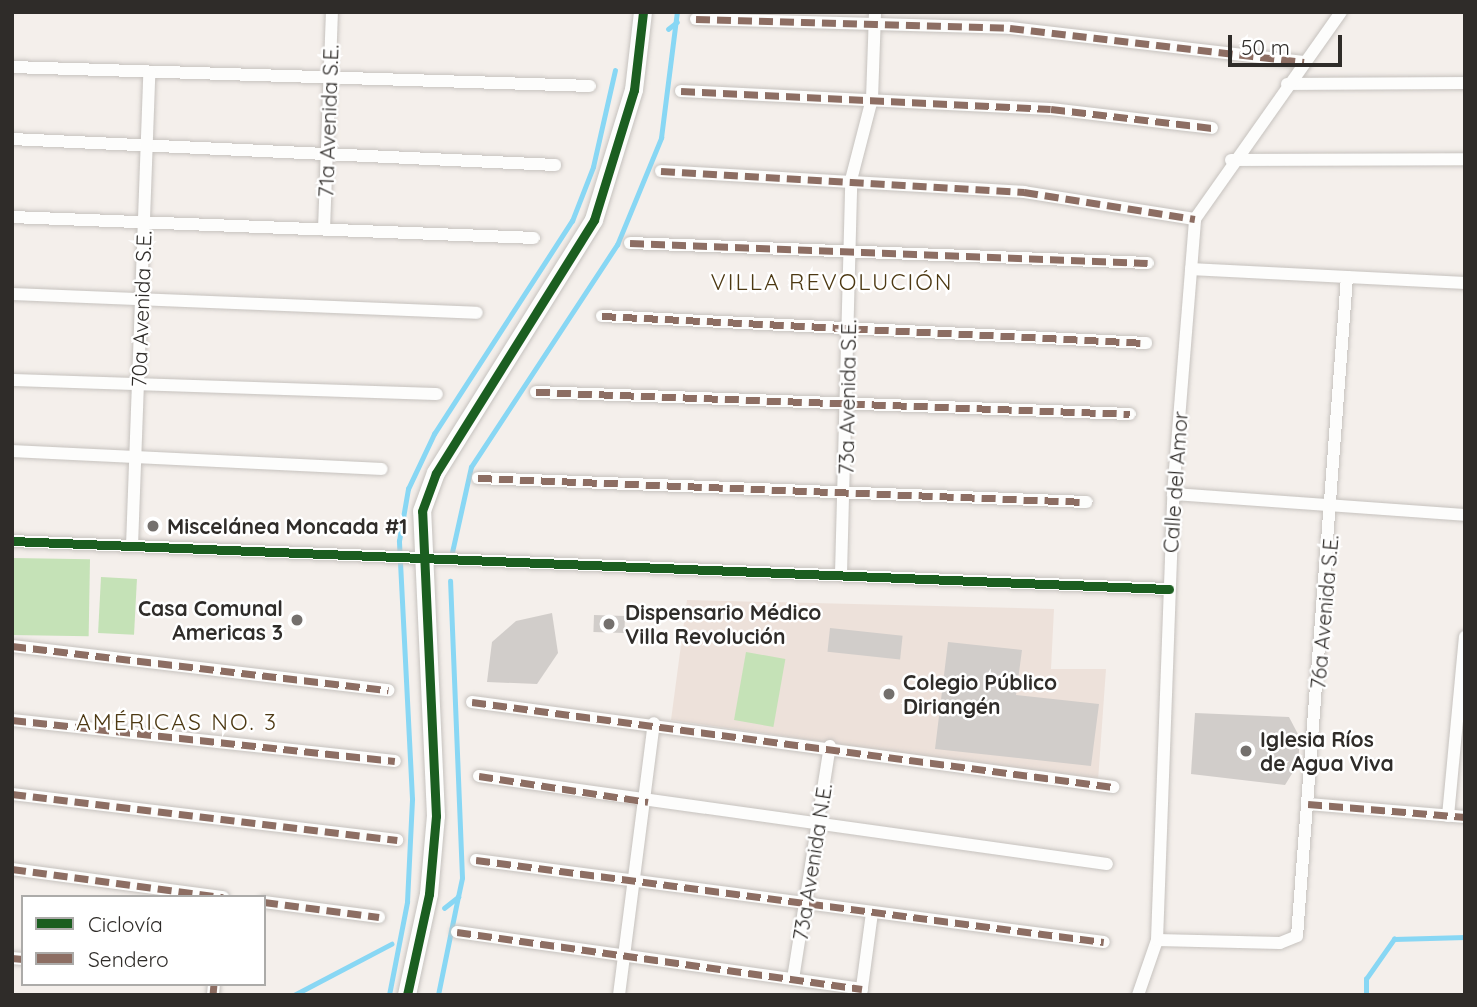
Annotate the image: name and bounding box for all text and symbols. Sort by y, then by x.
scale bar [1232,21,1346,65]
text: 50 m [1241,34,1290,60]
street label: 71a Avenida S.E. [313,44,343,198]
street label: 70a Avenida S.E. [126,230,156,388]
district label: VILLA REVOLUCIÓN [712,268,952,296]
street label: 73a Avenida S.E. [833,319,861,475]
street label: Calle del Amor [1157,410,1193,554]
place label: Miscelánea Moncada #1 [167,513,407,539]
marker: Miscelánea Moncada #1 [145,518,161,534]
street label: 76a Avenida S.E. [1305,534,1343,690]
place label: Casa Comunal Americas 3 [138,595,283,645]
place label: Dispensario Médico Villa Revolución [625,599,821,649]
marker: Casa Comunal Americas 3 [289,612,305,628]
marker: Dispensario Médico Villa Revolución [599,614,619,634]
place label: Colegio Público Diriangén [903,669,1057,719]
marker: Colegio Público Diriangén [881,686,897,702]
district label: AMÉRICAS NO. 3 [78,708,276,736]
place label: Iglesia Ríos de Agua Viva [1260,726,1394,776]
marker: Iglesia Ríos de Agua Viva [1238,743,1254,759]
street label: 73a Avenida N.E. [787,782,837,942]
legend [21,895,266,986]
text: Ciclovía [88,911,163,937]
text: Sendero [88,946,169,972]

